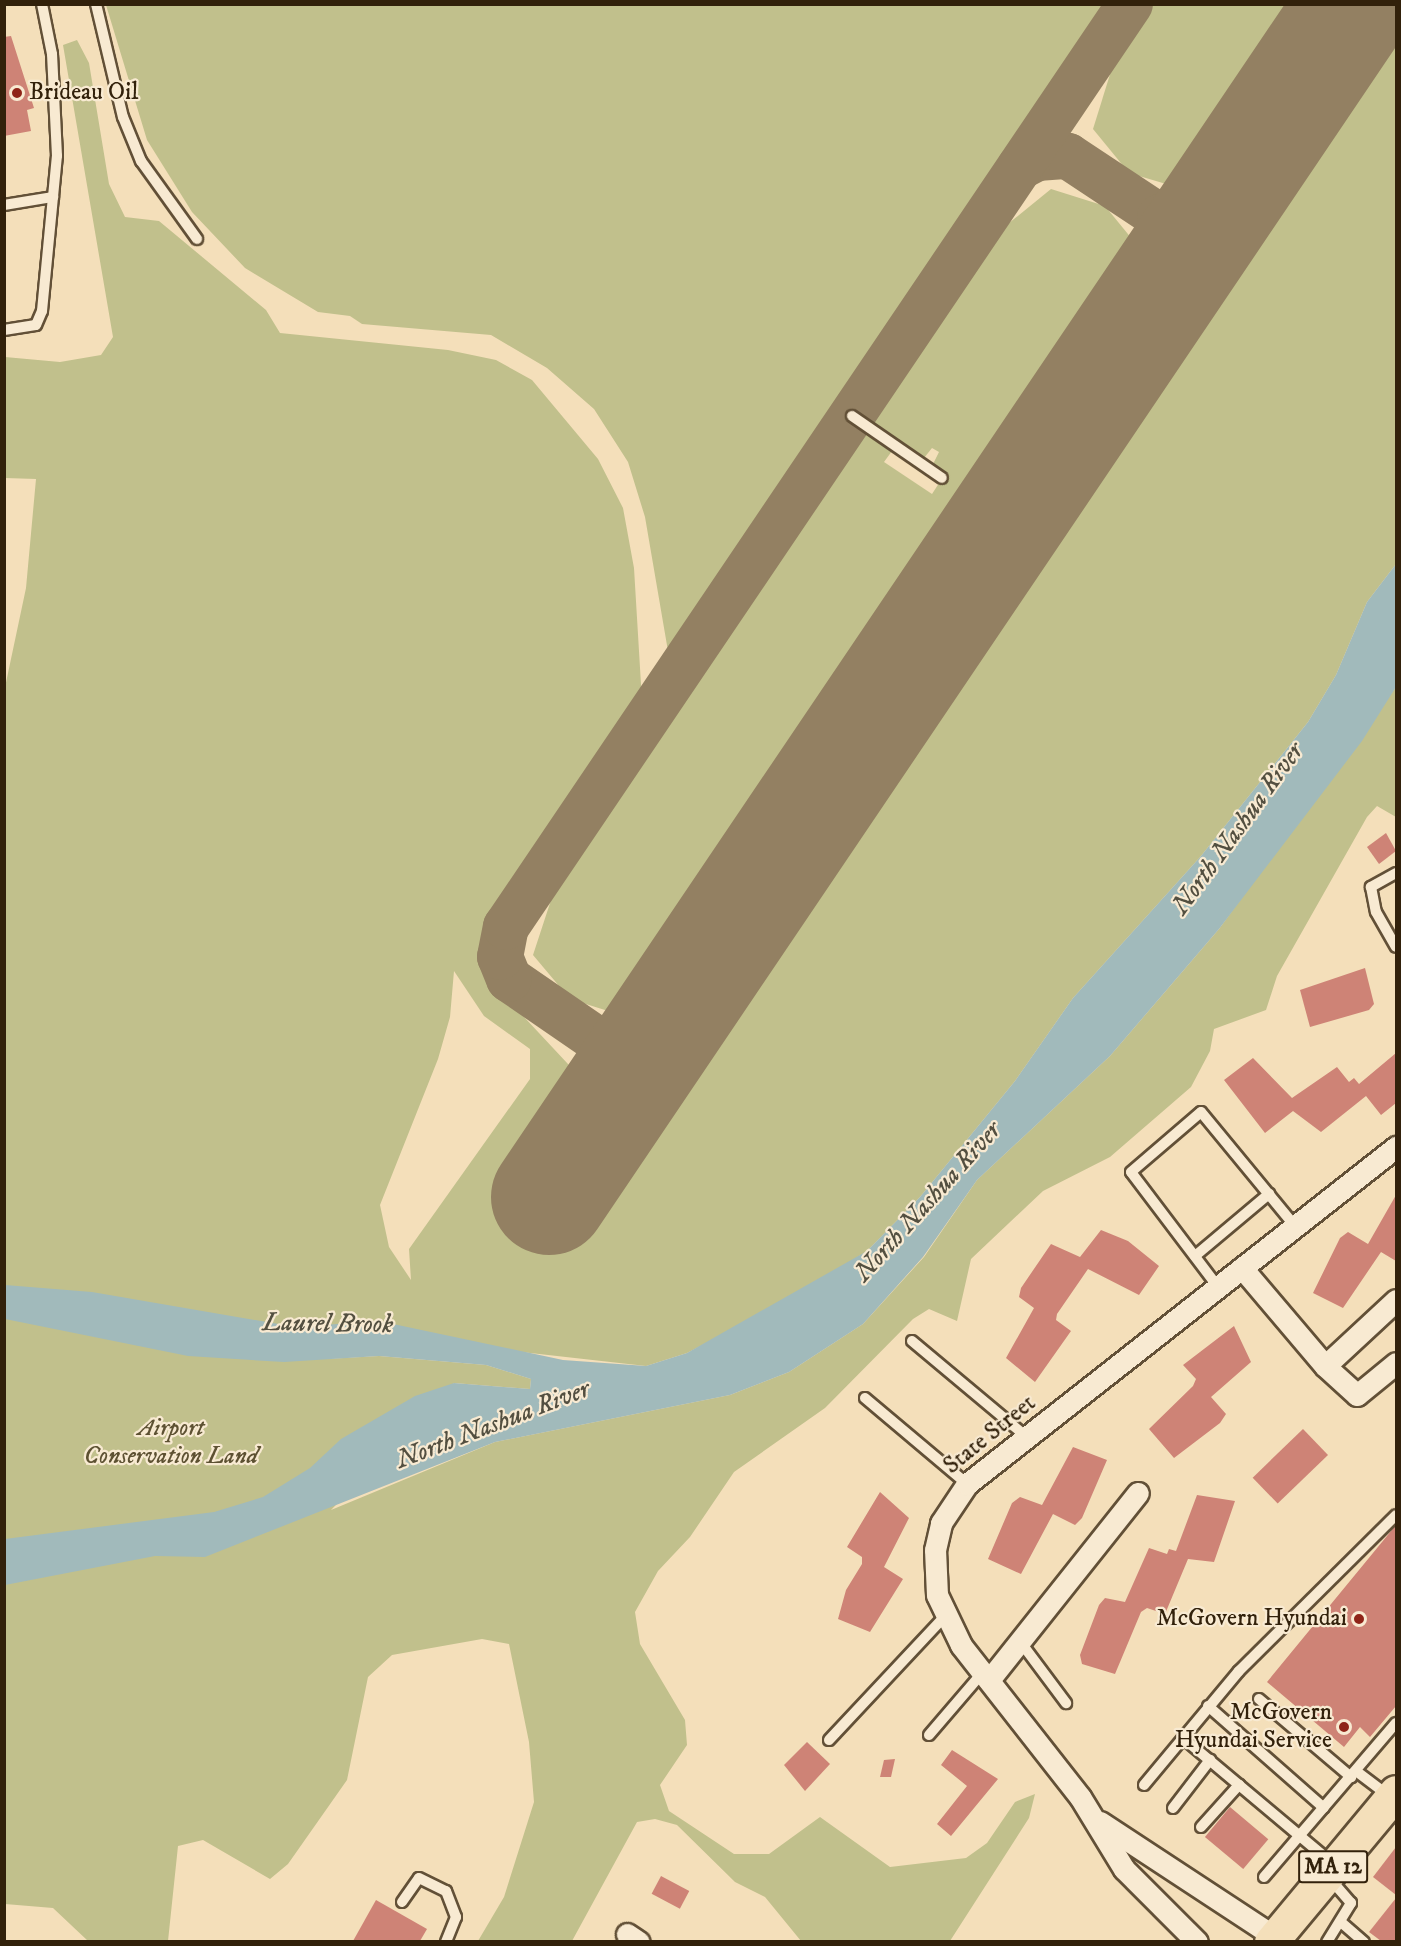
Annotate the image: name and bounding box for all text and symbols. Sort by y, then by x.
place label: Brideau Oil [29,79,138,107]
marker: Brideau Oil [10,86,24,100]
water label: North Nashua River [1165,737,1311,921]
water label: North Nashua River [848,1115,1008,1289]
water label: Laurel Brook [262,1307,394,1341]
water label: North Nashua River [392,1374,594,1476]
street label: State Street [938,1389,1042,1481]
park label: Airport Conservation Land [84,1415,258,1471]
place label: McGovern Hyundai [1156,1605,1347,1633]
marker: McGovern Hyundai [1352,1612,1366,1626]
place label: McGovern Hyundai Service [1175,1699,1332,1755]
marker: McGovern Hyundai Service [1337,1720,1351,1734]
road number: MA 12 [1297,1848,1369,1886]

